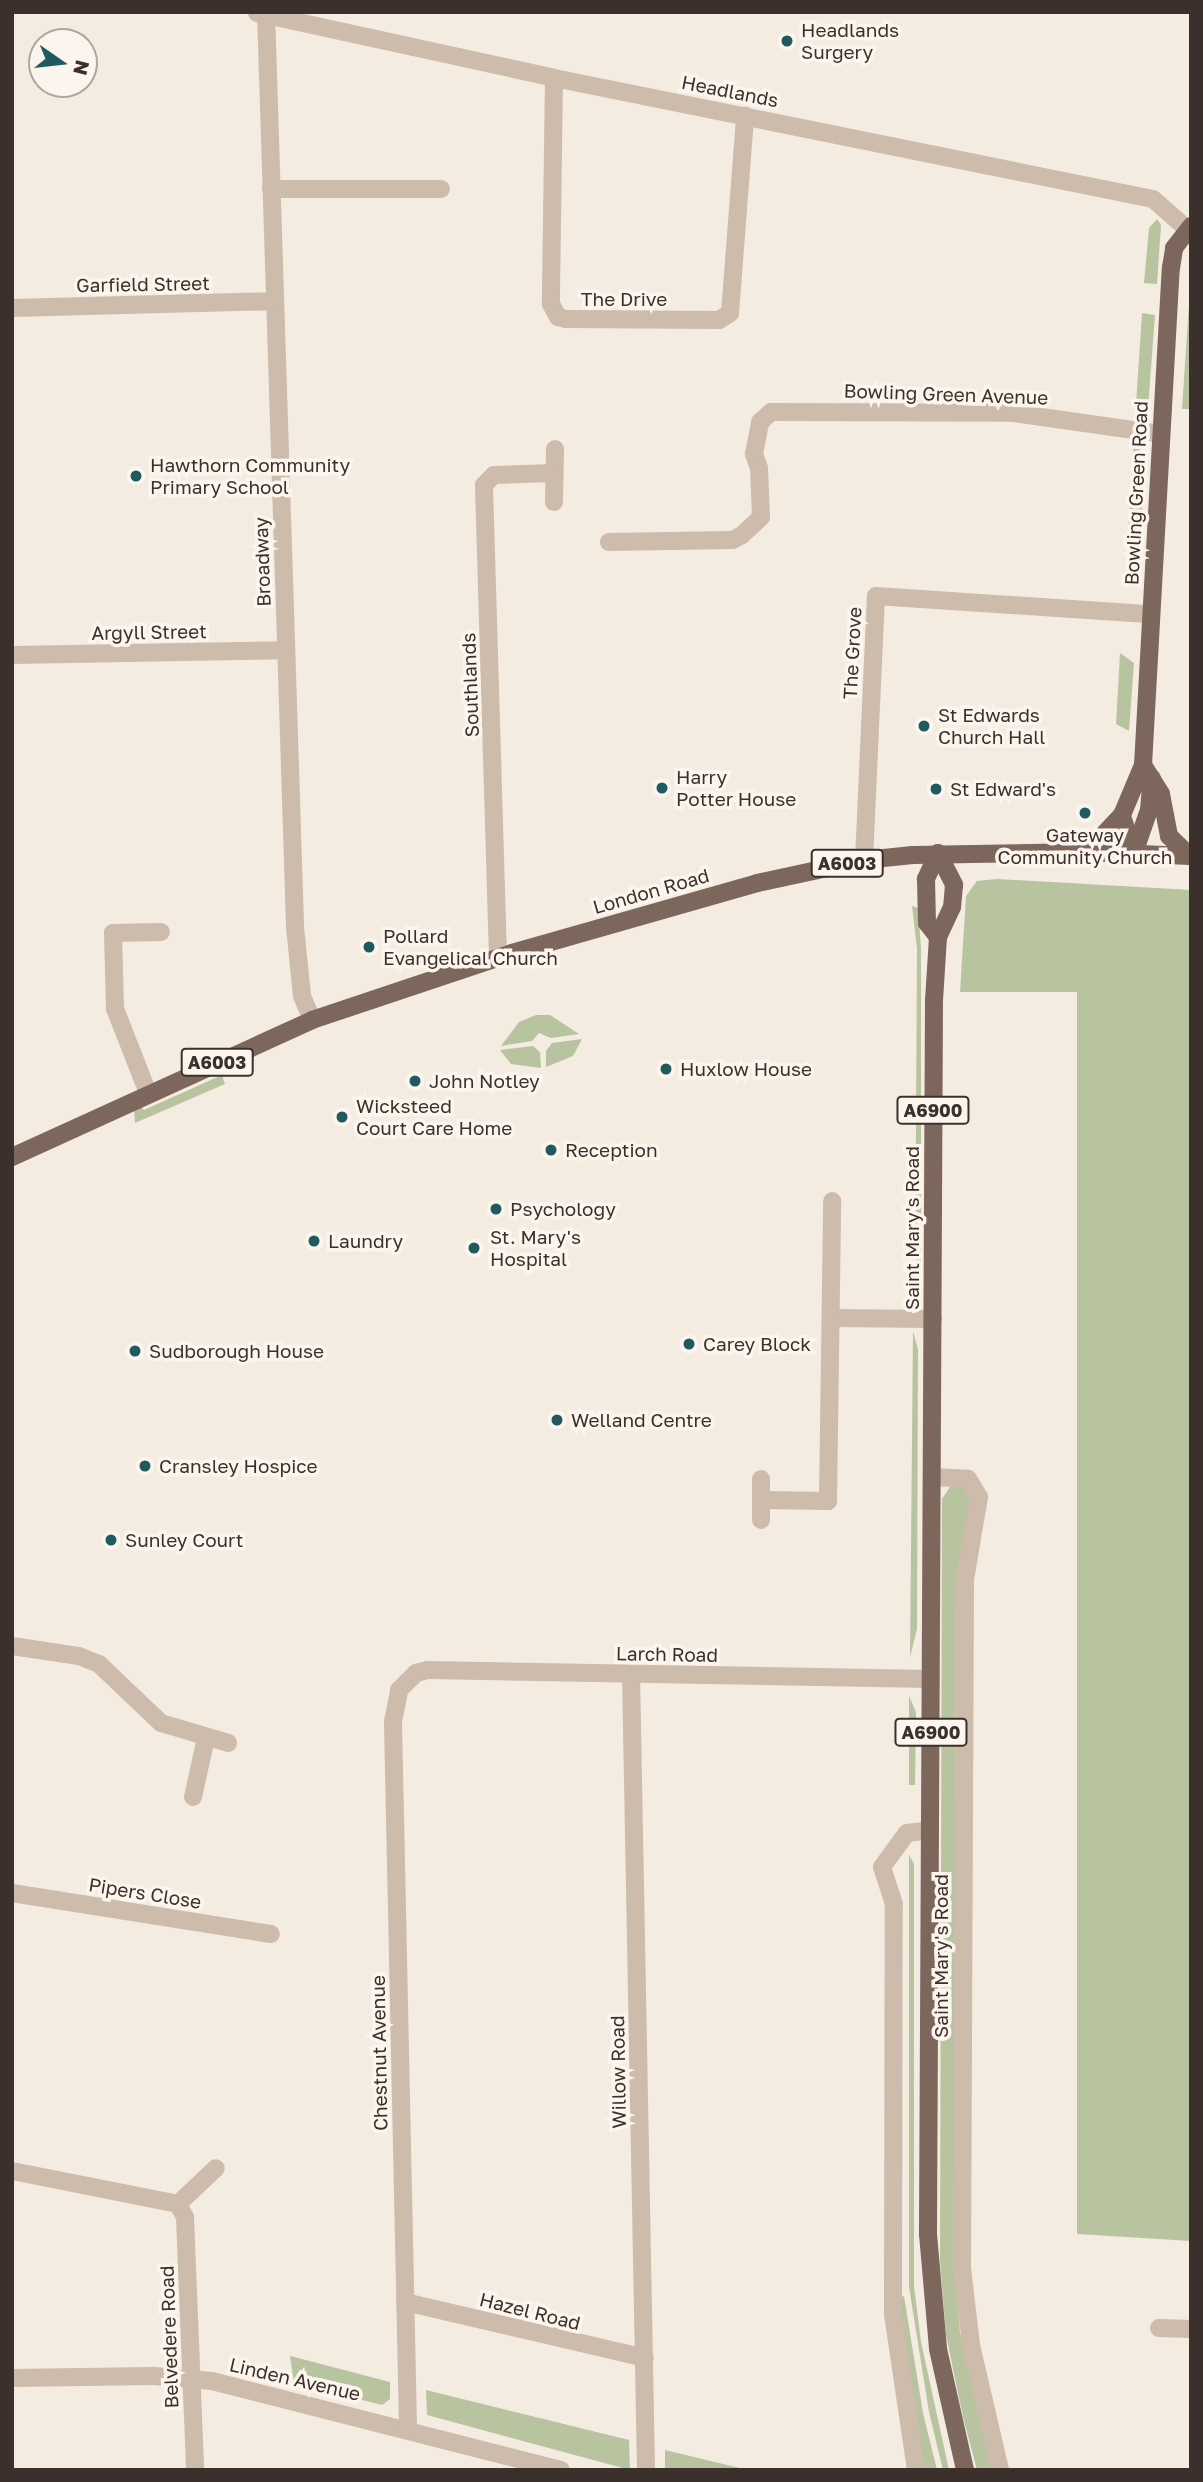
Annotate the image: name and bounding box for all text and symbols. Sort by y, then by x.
place label: Headlands Surgery [801,19,899,63]
north arrow [28,28,98,98]
marker: Headlands Surgery [779,33,795,49]
text: N [69,58,95,78]
street label: Headlands [680,70,780,112]
street label: Garfield Street [76,271,210,297]
street label: The Drive [581,288,667,310]
street label: Bowling Green Avenue [843,379,1049,409]
street label: Bowling Green Road [1120,400,1152,586]
place label: Hawthorn Community Primary School [150,454,350,498]
marker: Hawthorn Community Primary School [128,468,144,484]
street label: Broadway [249,517,275,607]
street label: The Grove [838,606,866,700]
street label: Argyll Street [91,620,207,644]
street label: Southlands [457,632,483,738]
place label: St Edwards Church Hall [938,704,1045,748]
marker: St Edwards Church Hall [916,718,932,734]
place label: Harry Potter House [676,766,796,810]
place label: St Edward's [950,778,1056,800]
marker: Harry Potter House [654,780,670,796]
marker: St Edward's [928,781,944,797]
marker: Gateway Community Church [1077,805,1093,821]
place label: Gateway Community Church [998,824,1172,868]
road number: A6003 [810,848,884,878]
street label: London Road [590,864,712,918]
place label: Pollard Evangelical Church [383,925,558,969]
marker: Pollard Evangelical Church [361,939,377,955]
road number: A6003 [180,1048,254,1077]
place label: Huxlow House [680,1058,812,1080]
marker: Huxlow House [658,1061,674,1077]
place label: John Notley [429,1070,540,1092]
marker: John Notley [407,1073,423,1089]
place label: Wicksteed Court Care Home [356,1095,512,1139]
road number: A6900 [896,1096,970,1125]
marker: Wicksteed Court Care Home [334,1109,350,1125]
place label: Reception [565,1139,658,1161]
marker: Reception [543,1142,559,1158]
street label: Saint Mary's Road [901,1146,923,1310]
place label: Psychology [510,1198,616,1220]
marker: Psychology [488,1201,504,1217]
place label: St. Mary's Hospital [490,1226,581,1270]
place label: Laundry [328,1230,403,1252]
marker: Laundry [306,1233,322,1249]
marker: St. Mary's Hospital [464,1238,484,1258]
place label: Carey Block [703,1333,811,1355]
marker: Carey Block [681,1336,697,1352]
place label: Sudborough House [149,1340,324,1362]
marker: Sudborough House [127,1343,143,1359]
place label: Welland Centre [571,1409,712,1431]
marker: Welland Centre [549,1412,565,1428]
place label: Cransley Hospice [159,1455,318,1477]
marker: Cransley Hospice [137,1458,153,1474]
place label: Sunley Court [125,1529,243,1551]
marker: Sunley Court [103,1532,119,1548]
street label: Larch Road [616,1642,718,1666]
road number: A6900 [894,1717,968,1746]
street label: Pipers Close [87,1873,203,1913]
street label: Saint Mary's Road [930,1874,952,2038]
street label: Chestnut Avenue [366,1975,392,2131]
street label: Willow Road [606,2015,630,2129]
street label: Belvedere Road [155,2265,183,2409]
street label: Hazel Road [477,2287,583,2335]
street label: Linden Avenue [227,2353,363,2405]

